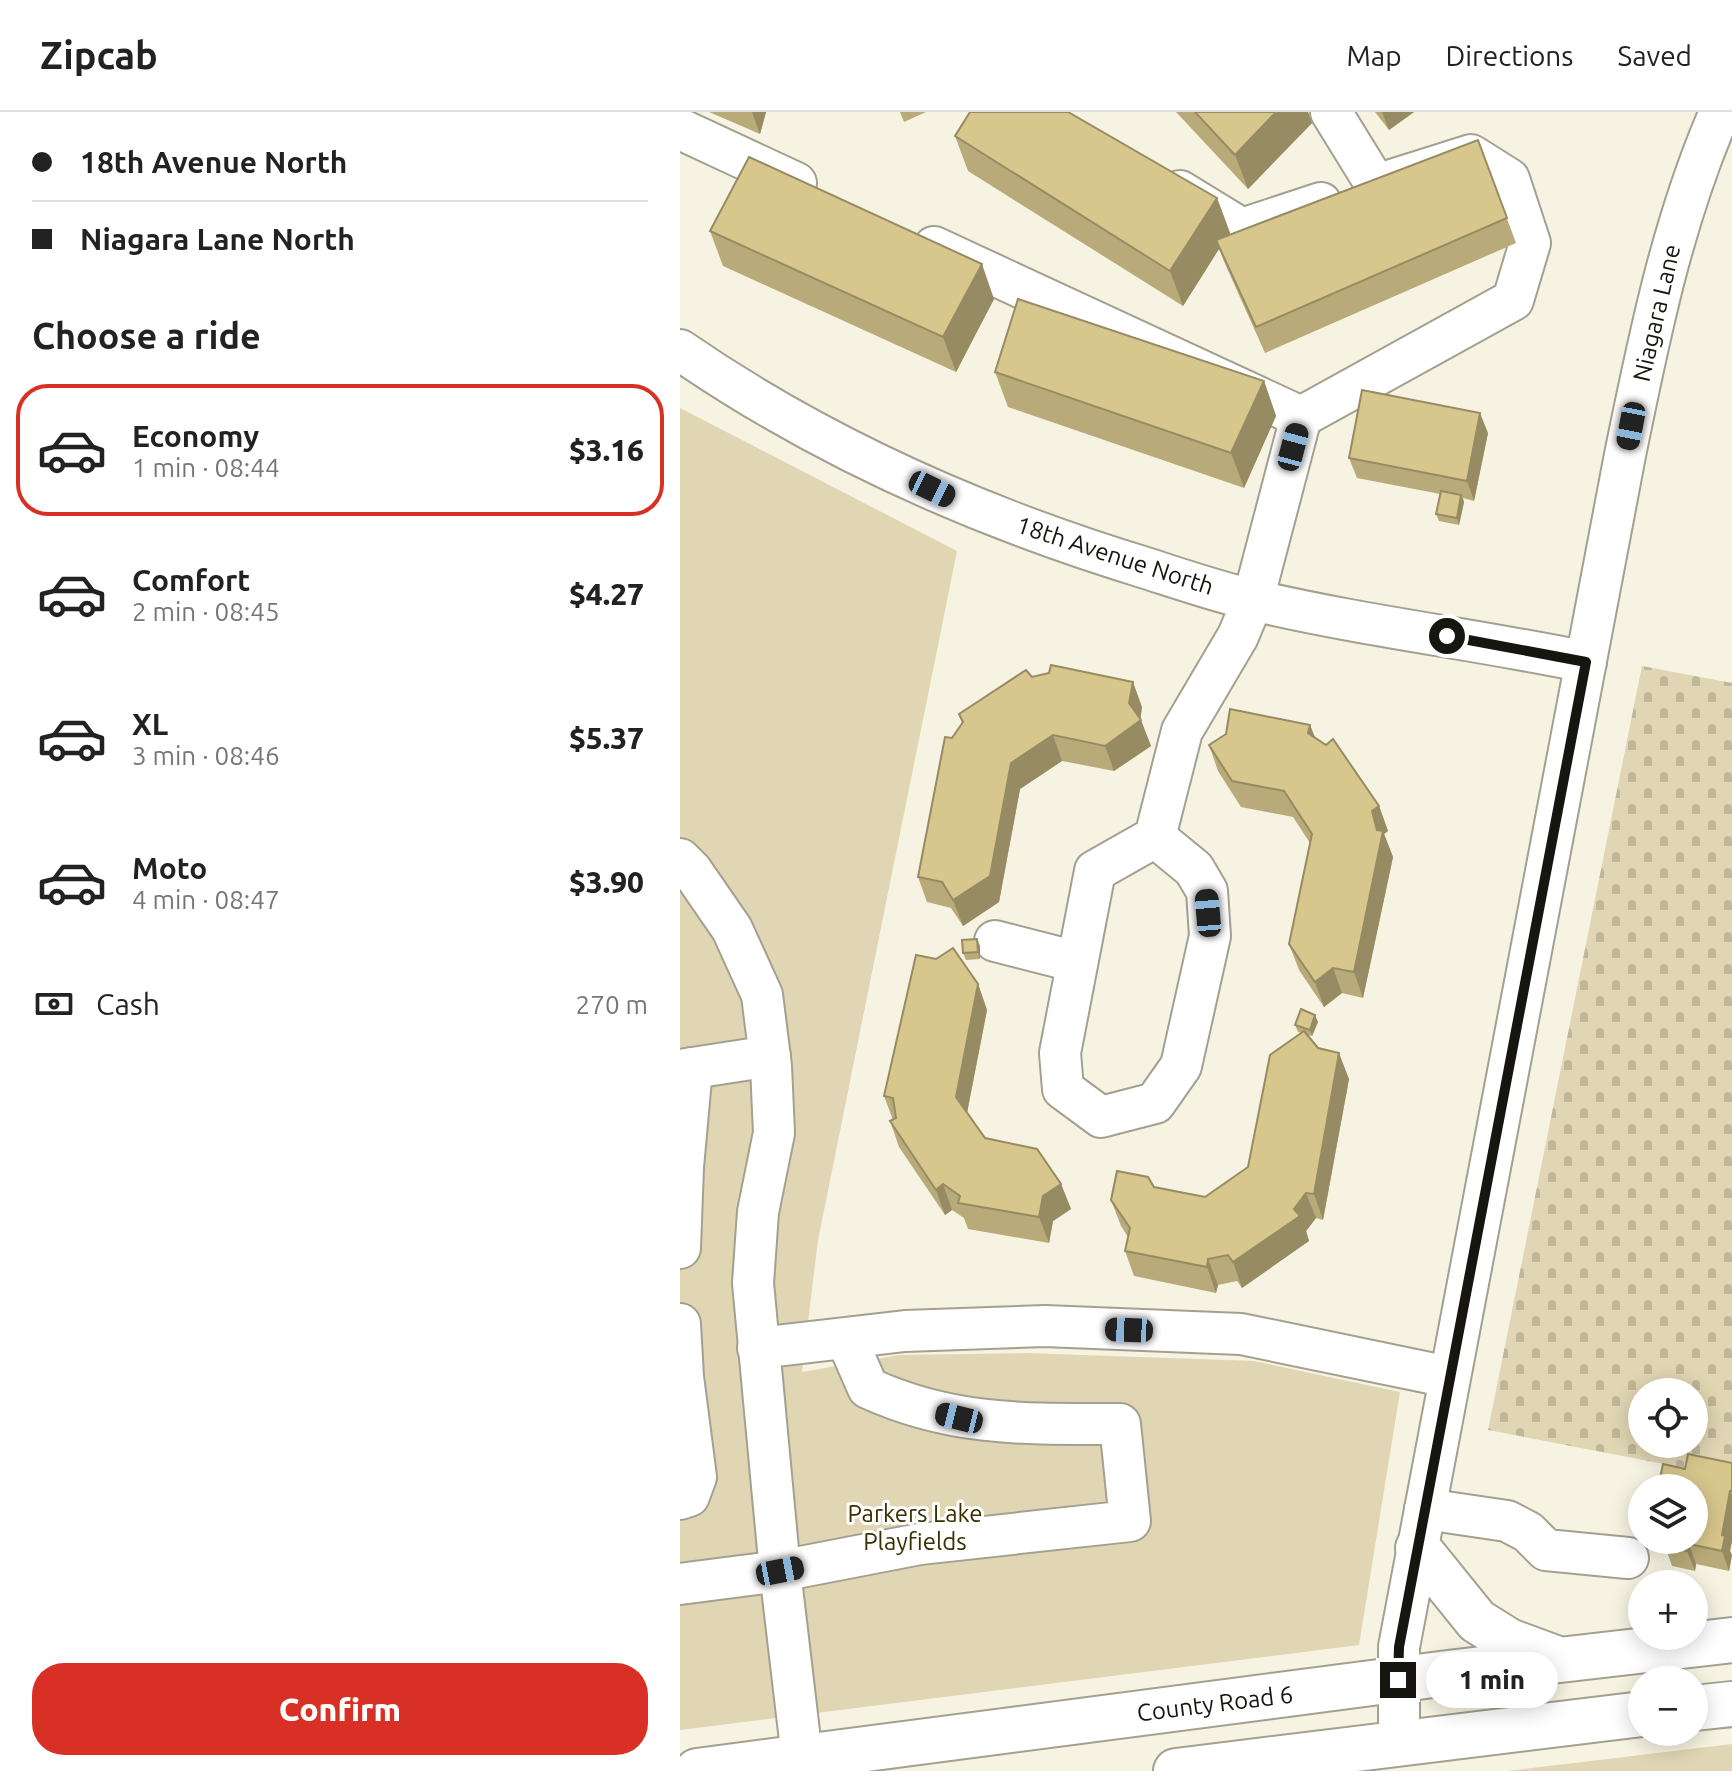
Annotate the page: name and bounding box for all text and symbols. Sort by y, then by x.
text: Zipcab [40,34,158,76]
text: Map [1346,40,1402,71]
text: Directions [1446,40,1573,71]
text: Saved [1617,40,1692,71]
text: 18th Avenue North [80,145,347,179]
text: Niagara Lane North [80,222,355,256]
street label: Niagara Lane [1628,242,1685,384]
text: Choose a ride [32,315,261,356]
car [1615,400,1647,452]
icon: car [36,414,108,486]
text: Economy [132,419,259,453]
car [1275,421,1311,473]
text: $3.16 [569,433,644,467]
text: 1 min · 08:44 [132,453,280,482]
car [905,468,959,510]
street label: 18th Avenue North [1013,511,1217,600]
icon: car [36,558,108,630]
text: Comfort [132,563,250,597]
text: $4.27 [569,577,644,611]
text: 2 min · 08:45 [132,597,280,626]
route start [1429,618,1465,654]
icon: car [36,702,108,774]
text: XL [132,707,168,741]
text: $5.37 [569,721,644,755]
text: 3 min · 08:46 [132,741,280,770]
icon: car [36,846,108,918]
text: Moto [132,851,207,885]
text: $3.90 [569,865,644,899]
text: 4 min · 08:47 [132,885,280,914]
car [1194,888,1222,938]
icon: cash [32,982,76,1026]
text: Cash [96,987,160,1021]
text: 270 m [576,990,648,1019]
car [1105,1317,1153,1343]
map controls [1628,1378,1708,1746]
button: locate [1628,1378,1708,1458]
car [933,1401,985,1435]
button: layers [1628,1474,1708,1554]
park label: Parkers Lake Playfields [847,1500,983,1555]
car [754,1555,806,1587]
button: + [1628,1570,1708,1650]
callout: 1 min [1426,1652,1558,1708]
route end [1380,1662,1416,1698]
button: Confirm [32,1663,648,1755]
text: 1 min [1459,1665,1525,1694]
button: − [1628,1666,1708,1746]
street label: County Road 6 [1135,1681,1295,1726]

